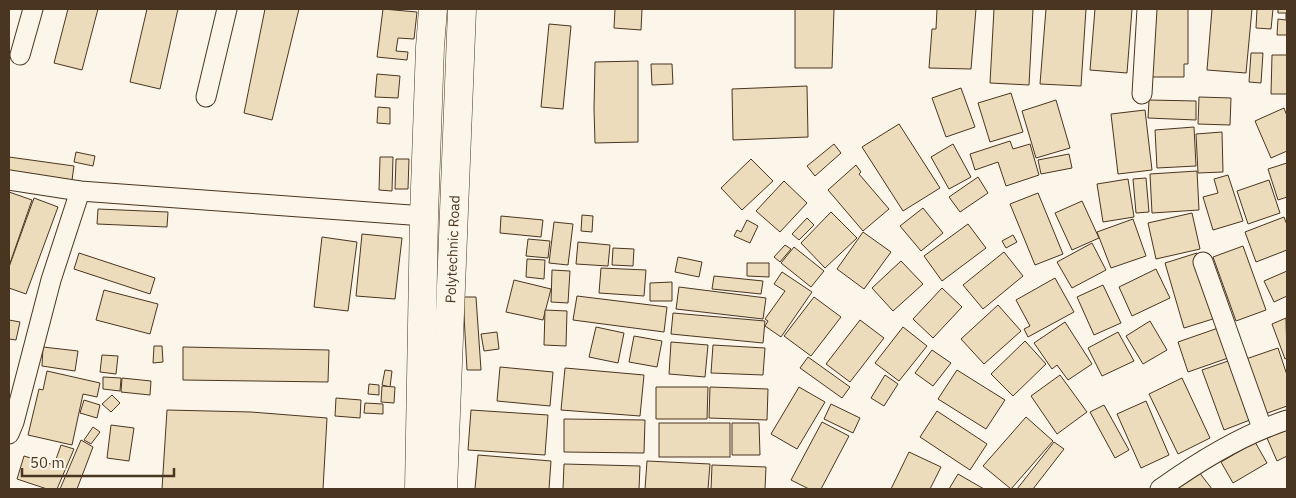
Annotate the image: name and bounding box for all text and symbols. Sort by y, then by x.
street label: Polytechnic Road [441,195,464,304]
scale bar [22,446,175,478]
text: 50 m [30,453,65,472]

